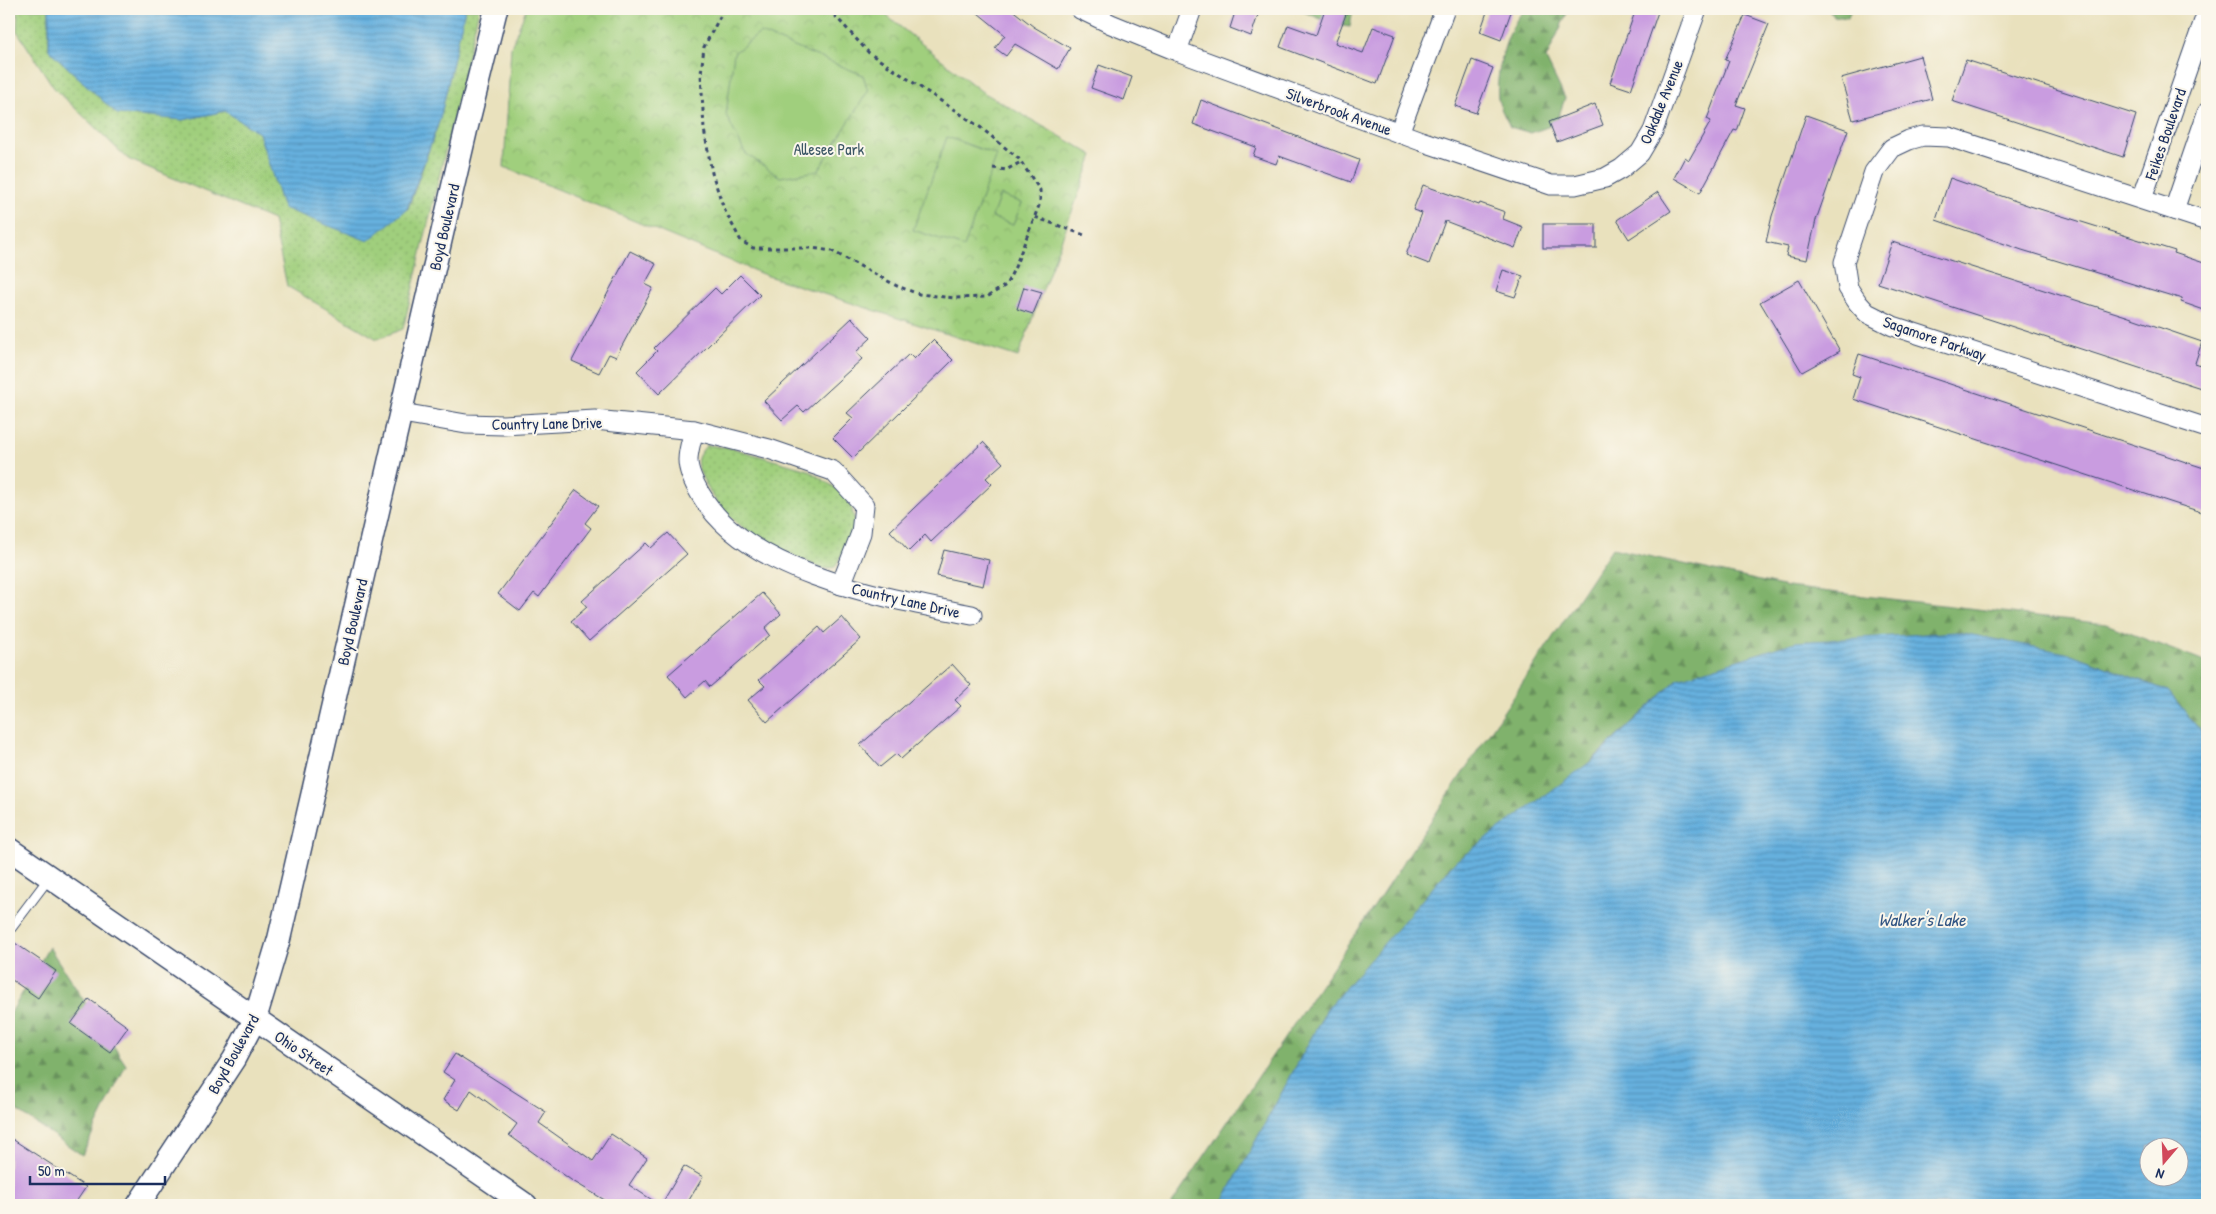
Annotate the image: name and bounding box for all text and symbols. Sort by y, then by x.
street label: Oakdale Avenue [1634,56,1688,147]
street label: Silverbrook Avenue [1283,82,1395,140]
street label: Feikes Boulevard [2139,85,2191,184]
park label: Allesee Park [794,138,865,160]
street label: Boyd Boulevard [423,182,465,272]
street label: Sagamore Parkway [1880,310,1990,366]
street label: Country Lane Drive [492,411,603,435]
street label: Boyd Boulevard [331,577,373,667]
street label: Country Lane Drive [850,577,963,623]
water label: Walker's Lake [1879,907,1966,932]
street label: Boyd Boulevard [202,1010,264,1098]
street label: Ohio Street [270,1025,338,1081]
north arrow [2138,1136,2188,1186]
scale bar [30,1154,165,1186]
text: 50 m [38,1160,65,1181]
text: N [2152,1164,2166,1185]

